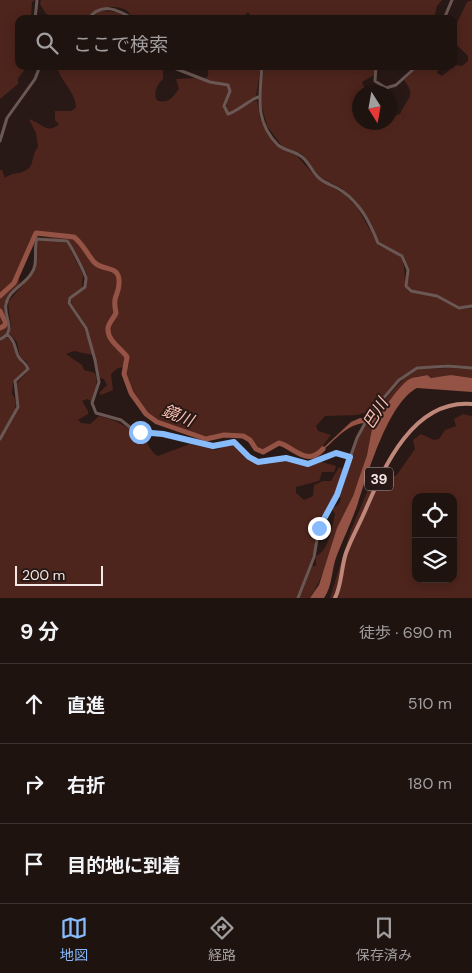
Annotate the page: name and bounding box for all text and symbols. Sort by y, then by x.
search box [15,15,457,70]
icon: search [33,29,61,57]
text: ここで検索 [73,32,168,57]
north arrow [352,85,397,130]
water label: 巴川 [358,392,394,432]
water label: 鏡川 [159,400,198,432]
route start [129,421,152,444]
road number: 39 [365,468,393,490]
map controls [412,493,457,583]
button: locate [412,493,457,538]
route end [308,517,331,540]
button: layers [412,538,457,583]
scale bar [15,563,102,586]
text: 200 m [22,566,65,584]
text: 9 分 [20,618,59,646]
text: 徒歩 · 690 m [359,622,452,643]
icon: ahead [20,690,48,718]
text: 直進 [67,693,105,718]
text: 510 m [408,693,452,714]
icon: right [20,770,48,798]
text: 右折 [67,773,105,798]
text: 180 m [408,773,452,794]
icon: arrive [20,850,48,878]
text: 目的地に到着 [67,853,181,878]
tab: 地図 [60,914,88,964]
tab: 経路 [208,914,236,964]
tab: 保存済み [356,914,412,964]

